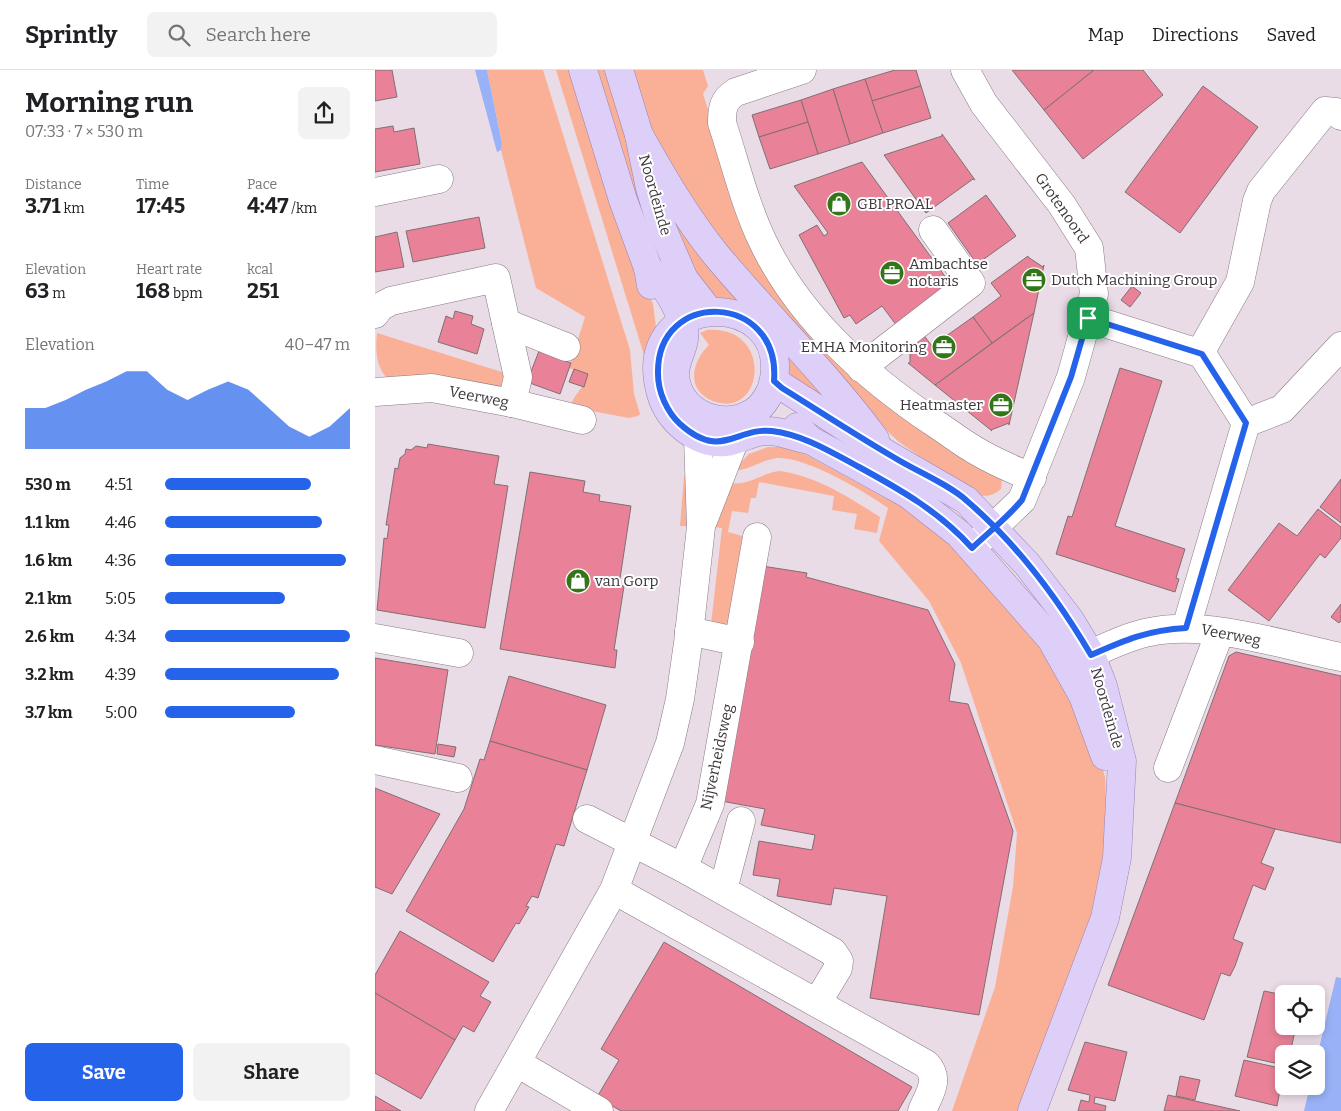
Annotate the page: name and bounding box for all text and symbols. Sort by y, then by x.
search box [147,12,497,57]
text: Sprintly [25,21,117,49]
icon: search [165,21,193,49]
text: Search here [205,23,311,46]
text: Map [1088,24,1124,46]
text: Directions [1152,24,1239,46]
text: Saved [1267,24,1316,46]
text: Morning run [25,86,193,119]
button: share [298,87,350,139]
text: 07:33 · 7 × 530 m [25,122,143,141]
street label: Noordeinde [635,152,675,238]
street label: Grotenoord [1031,170,1093,247]
text: Distance [25,176,82,193]
text: Time [136,176,169,193]
text: Pace [247,176,277,193]
shop icon: GBI PROAL [826,191,852,217]
text: 3.71 [25,193,61,219]
text: 17:45 [136,193,185,219]
text: 4:47 [247,193,289,219]
place label: GBI PROAL [857,195,933,213]
text: km [61,200,85,217]
text: /km [289,200,317,217]
place label: Ambachtse notaris [909,255,988,290]
office icon: Ambachtse notaris [879,260,905,286]
text: Elevation [25,261,86,278]
text: Heart rate [136,261,202,278]
text: kcal [247,261,273,278]
office icon: Dutch Machining Group [1021,267,1047,293]
place label: Dutch Machining Group [1051,271,1218,289]
text: 63 [25,278,49,304]
text: 168 [136,278,170,304]
text: 251 [247,278,279,304]
text: m [49,285,66,302]
text: bpm [170,285,203,302]
pin [1067,297,1109,339]
icon: arrive [1074,304,1102,332]
office icon: EMHA Monitoring [931,334,957,360]
text: Elevation [25,335,95,354]
text: 40–47 m [285,335,350,354]
place label: EMHA Monitoring [801,338,927,356]
street label: Veerweg [447,382,511,412]
office icon: Heatmaster [988,392,1014,418]
place label: Heatmaster [900,396,983,414]
text: 530 m [25,475,71,494]
text: 4:51 [105,475,133,494]
text: 1.1 km [25,513,70,532]
text: 4:46 [105,513,136,532]
text: 1.6 km [25,551,72,570]
text: 4:36 [105,551,136,570]
shop icon: van Gorp [565,568,591,594]
place label: van Gorp [594,572,658,590]
text: 2.1 km [25,589,72,608]
text: 5:05 [105,589,136,608]
street label: Veerweg [1199,620,1263,650]
text: 2.6 km [25,627,74,646]
text: 4:34 [105,627,136,646]
text: 3.2 km [25,665,74,684]
text: 4:39 [105,665,136,684]
street label: Noordeinde [1087,665,1127,751]
street label: Nijverheidsweg [697,702,737,812]
text: 3.7 km [25,703,73,722]
text: 5:00 [105,703,137,722]
map controls [1275,985,1325,1095]
button: locate [1275,985,1325,1035]
button: Save [25,1043,183,1101]
button: Share [193,1043,350,1101]
button: layers [1275,1045,1325,1095]

